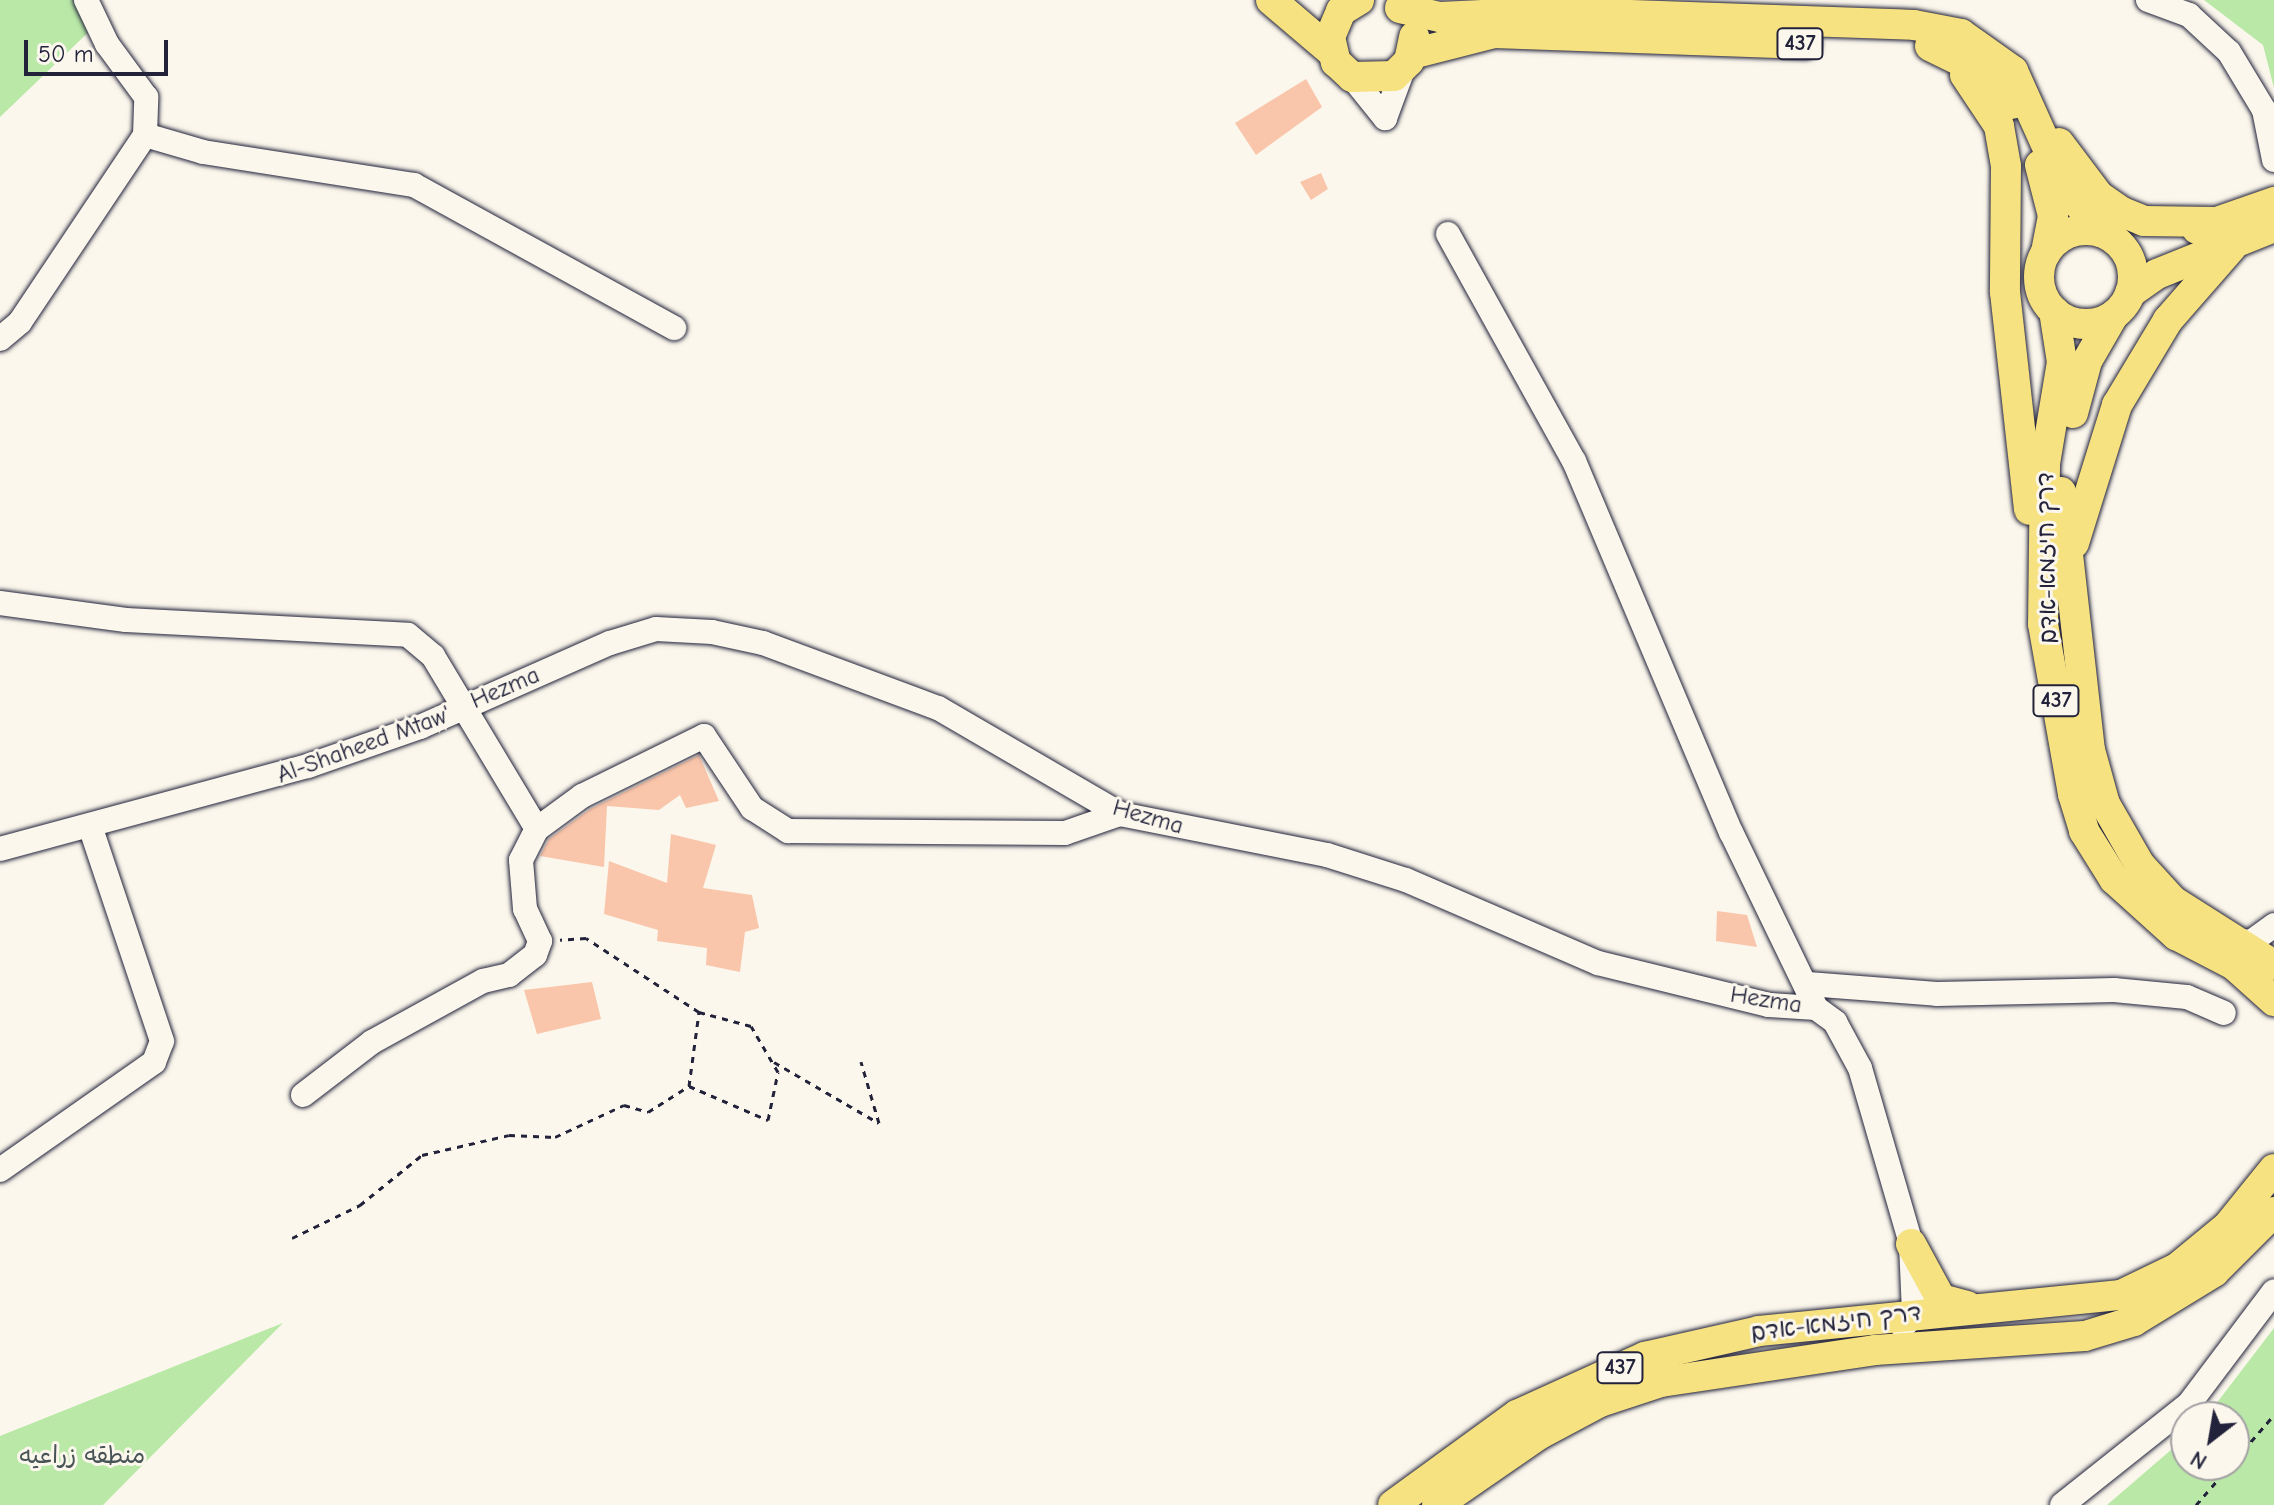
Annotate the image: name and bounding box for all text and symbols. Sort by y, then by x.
scale bar [28,24,172,74]
road number: 437 [1776,26,1824,62]
text: 50 m [38,40,94,68]
street label: דרך חיזמא-אדם [2031,472,2063,644]
street label: Hezma [466,661,544,715]
road number: 437 [2032,683,2080,719]
street label: Al-Shaheed Mtaw' [273,700,455,790]
street label: Hezma [1109,793,1187,841]
street label: Hezma [1728,980,1804,1020]
street label: דרך חיזמא-אדם [1749,1298,1923,1348]
road number: 437 [1596,1350,1644,1386]
north arrow [2170,1401,2250,1481]
park label: منطقه زراعيه [19,1442,145,1470]
text: N [2186,1445,2212,1475]

